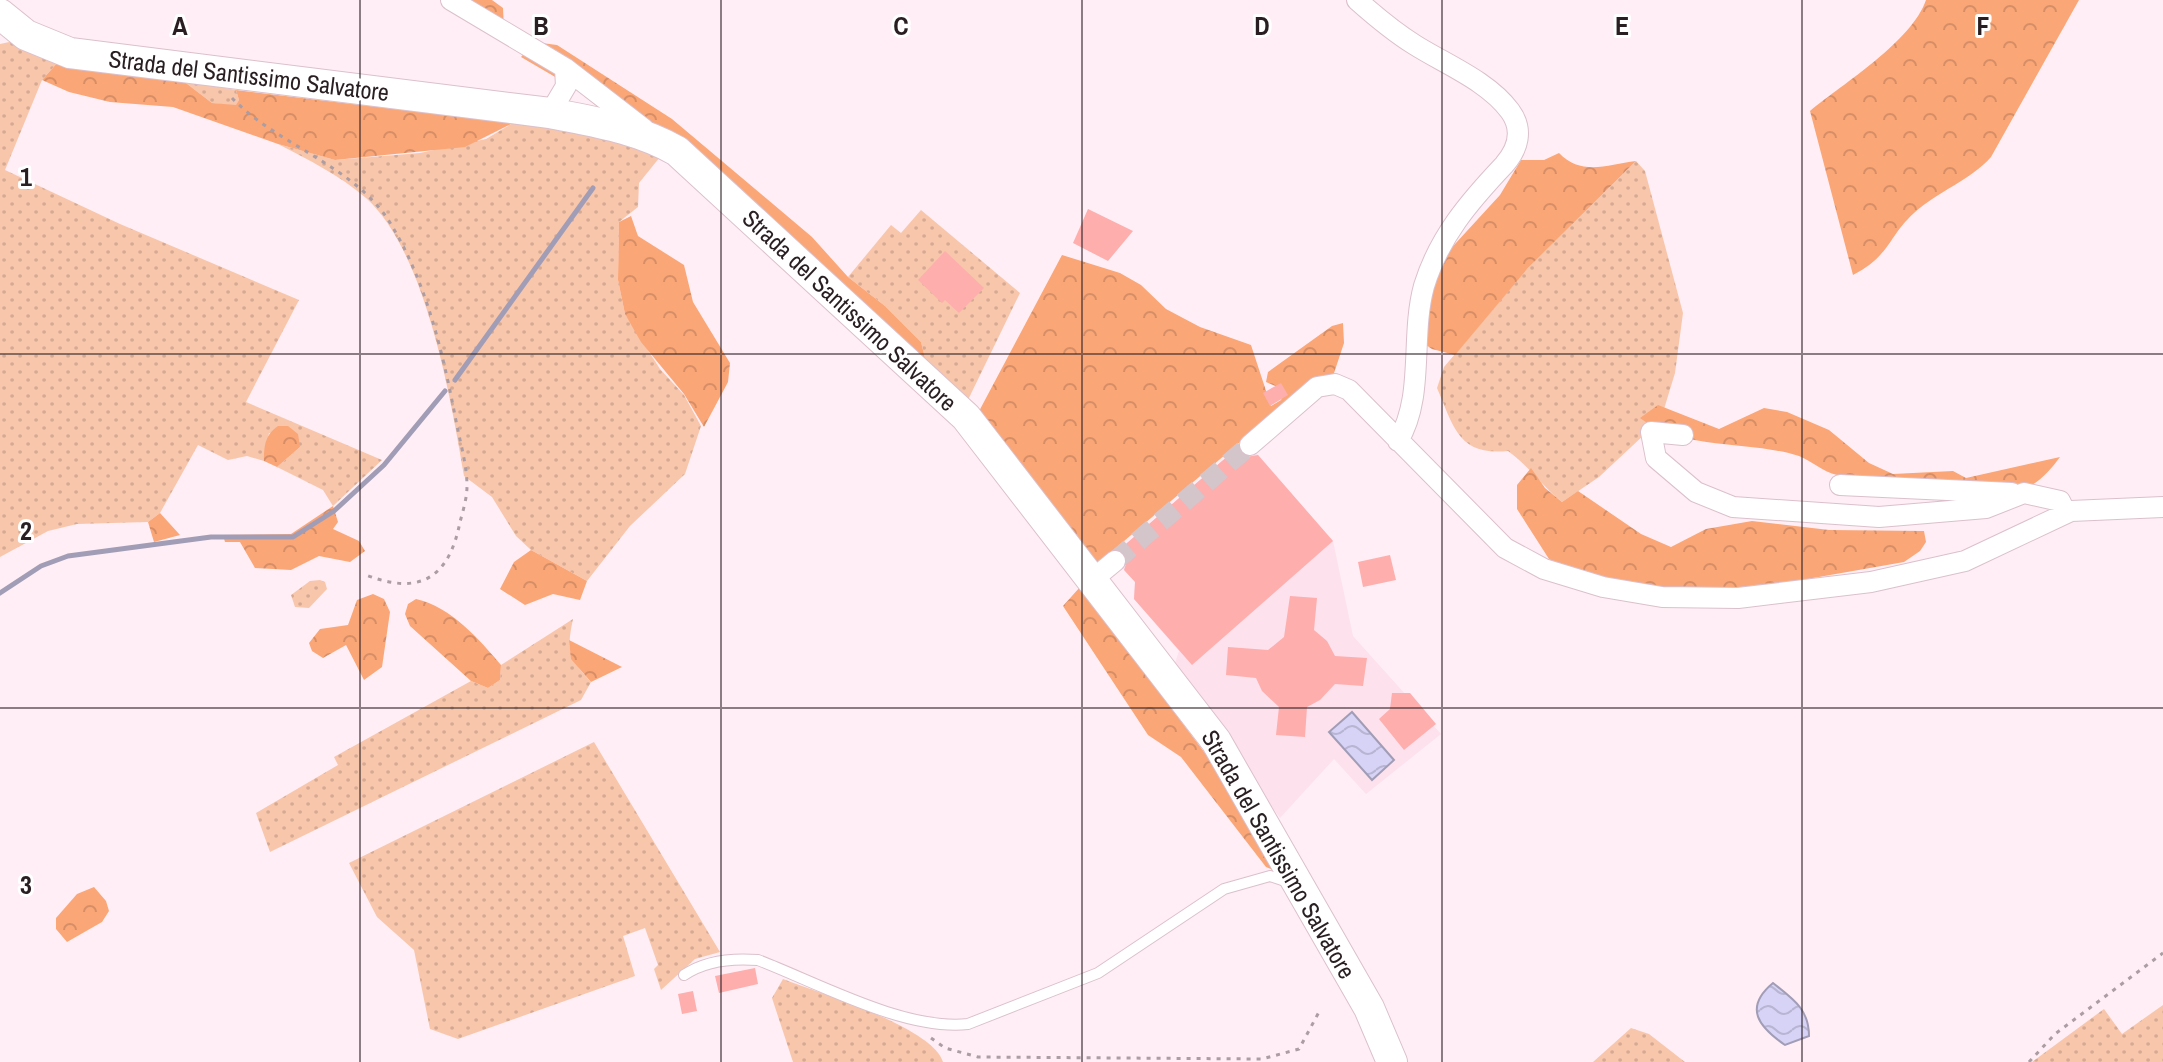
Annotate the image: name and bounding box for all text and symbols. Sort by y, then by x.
text: A [172,8,188,43]
text: B [533,8,549,43]
text: C [893,8,909,43]
text: D [1254,8,1270,43]
text: E [1615,8,1629,43]
text: F [1976,8,1990,43]
street label: Strada del Santissimo Salvatore [107,42,391,108]
text: 1 [20,159,32,194]
street label: Strada del Santissimo Salvatore [736,202,964,418]
text: 2 [20,513,32,548]
street label: Strada del Santissimo Salvatore [1195,724,1363,984]
text: 3 [20,867,32,902]

